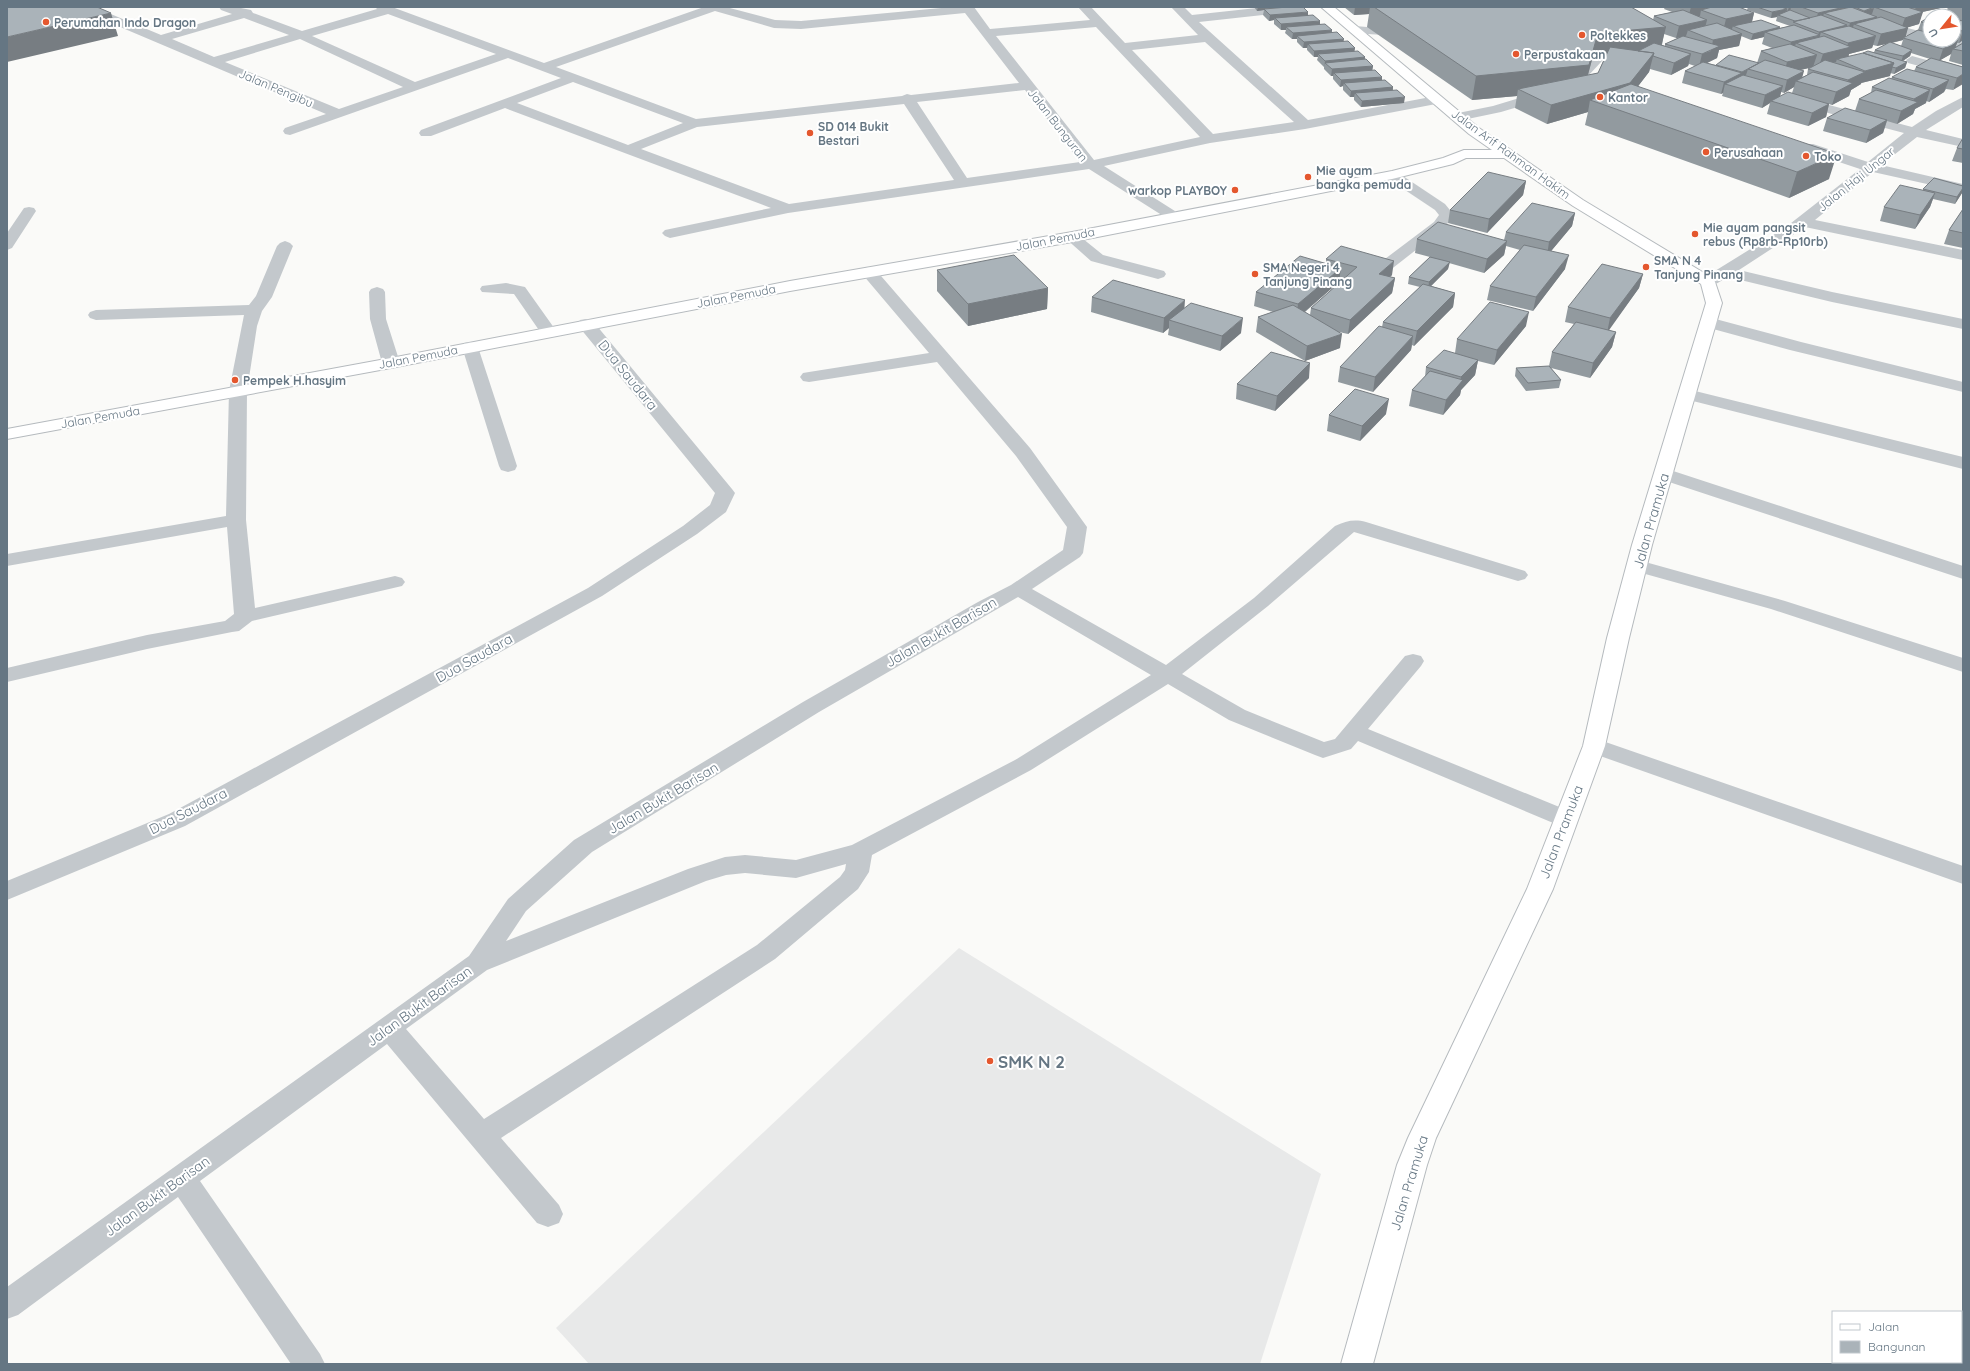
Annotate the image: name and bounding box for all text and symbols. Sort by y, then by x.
north arrow [1922,8,1962,48]
place label: Perumahan Indo Dragon [54,15,196,30]
marker: Perumahan Indo Dragon [41,17,51,27]
text: U [1925,26,1941,40]
place label: Poltekkes [1590,28,1646,43]
marker: Poltekkes [1577,30,1587,40]
place label: Perpustakaan [1524,47,1605,62]
marker: Perpustakaan [1511,49,1521,59]
street label: Jalan Pengibu [237,66,315,110]
street label: Jalan Bunguran [1025,85,1091,165]
place label: Kantor [1608,90,1648,105]
marker: Kantor [1595,92,1605,102]
street label: Jalan Arif Rahman Hakim [1449,106,1573,202]
place label: SD 014 Bukit Bestari [818,119,889,148]
marker: SD 014 Bukit Bestari [805,128,815,138]
street label: Jalan Haji Ungar [1815,143,1898,214]
place label: Perusahaan [1714,145,1783,160]
marker: Perusahaan [1701,147,1711,157]
place label: Toko [1814,149,1842,164]
marker: Toko [1801,151,1811,161]
place label: Mie ayam bangka pemuda [1316,163,1411,192]
marker: Mie ayam bangka pemuda [1303,172,1313,182]
place label: warkop PLAYBOY [1128,183,1227,198]
marker: warkop PLAYBOY [1230,185,1240,195]
place label: Mie ayam pangsit rebus (Rp8rb-Rp10rb) [1703,220,1828,249]
street label: Jalan Pemuda [1014,224,1096,254]
marker: Mie ayam pangsit rebus (Rp8rb-Rp10rb) [1690,229,1700,239]
place label: SMA N 4 Tanjung Pinang [1654,253,1743,282]
place label: SMA Negeri 4 Tanjung Pinang [1263,260,1352,289]
marker: SMA N 4 Tanjung Pinang [1641,262,1651,272]
marker: SMA Negeri 4 Tanjung Pinang [1250,269,1260,279]
street label: Jalan Pemuda [695,281,777,311]
street label: Dua Saudara [594,336,662,414]
street label: Jalan Pemuda [377,342,459,372]
place label: Pempek H.hasyim [243,373,346,388]
marker: Pempek H.hasyim [230,375,240,385]
street label: Jalan Pemuda [59,403,141,431]
street label: Jalan Pramuka [1629,471,1673,571]
street label: Jalan Bukit Barisan [882,593,1000,671]
street label: Dua Saudara [432,629,516,687]
street label: Jalan Bukit Barisan [605,758,721,838]
street label: Jalan Pramuka [1535,783,1587,881]
street label: Dua Saudara [146,784,230,838]
street label: Jalan Bukit Barisan [363,962,475,1050]
place label: SMK N 2 [998,1051,1065,1072]
marker: SMK N 2 [985,1056,995,1066]
street label: Jalan Pramuka [1386,1133,1432,1233]
street label: Jalan Bukit Barisan [101,1152,213,1240]
legend [1832,1311,1962,1363]
text: Jalan [1868,1319,1899,1334]
text: Bangunan [1868,1339,1925,1354]

